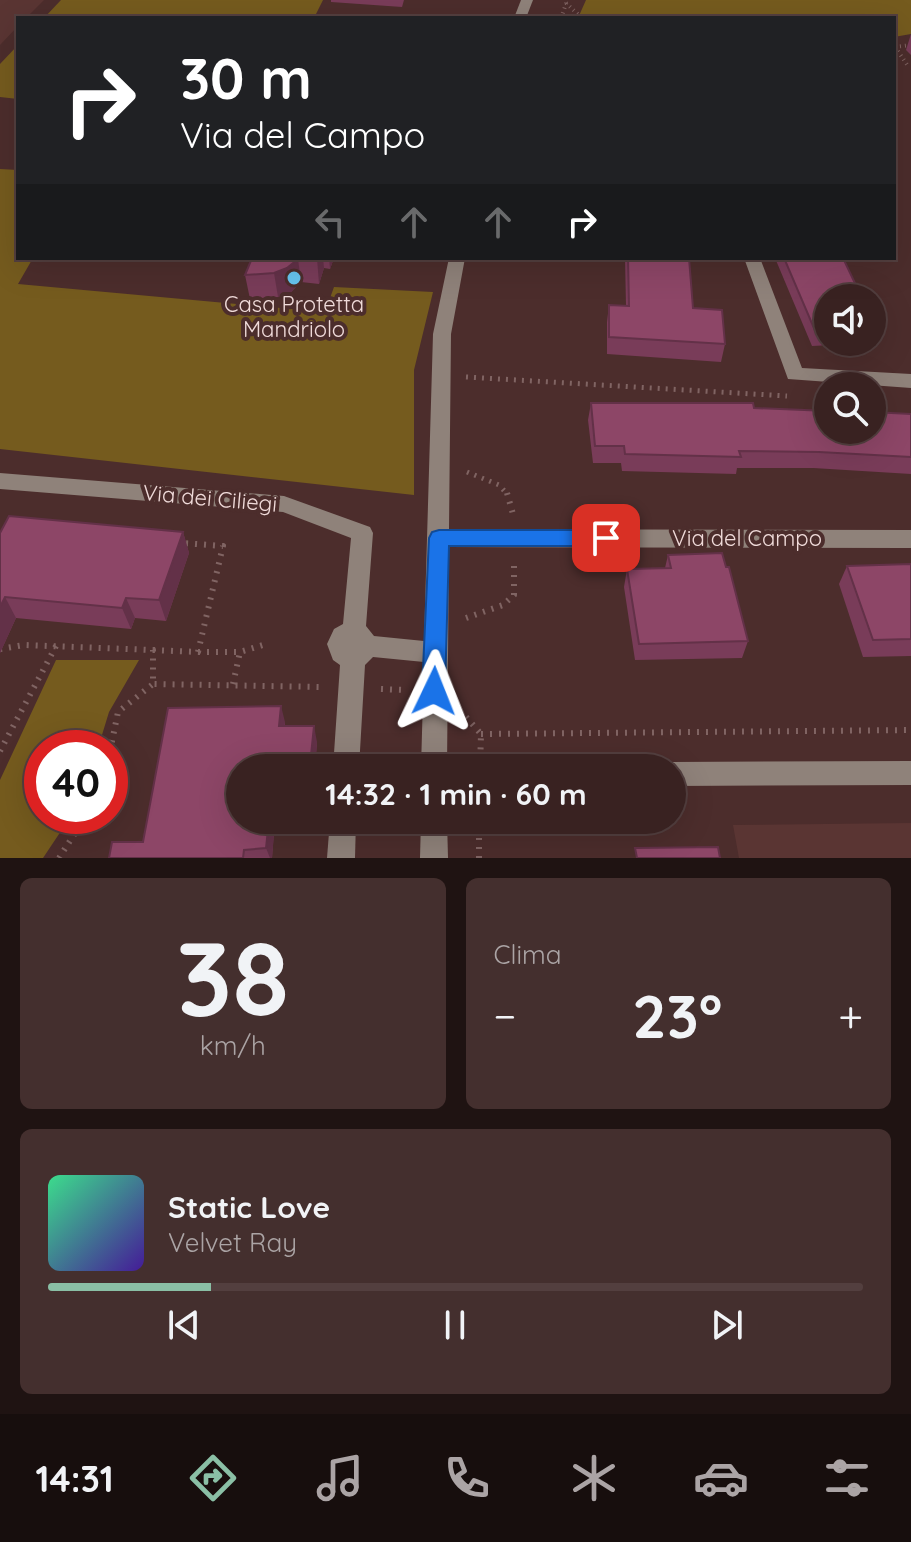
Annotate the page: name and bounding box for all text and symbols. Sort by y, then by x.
text: 30 m [180,43,312,113]
icon: right [48,48,152,152]
text: Via del Campo [180,112,425,157]
icon: left [308,200,352,244]
icon: ahead [392,200,436,244]
icon: ahead [476,200,520,244]
icon: right [560,200,604,244]
marker: Casa Protetta Mandriolo [285,269,303,287]
map controls [814,284,886,444]
button: sound [814,284,886,356]
place label: Casa Protetta Mandriolo [224,290,364,343]
button: search [814,372,886,444]
street label: Via dei Ciliegi [142,478,278,518]
pin [572,504,640,572]
icon: arrive [584,516,628,560]
street label: Via del Campo [672,524,822,552]
position arrow [392,649,476,733]
speed limit sign: 40 [24,730,128,834]
text: 14:32 · 1 min · 60 m [325,775,587,813]
text: 38 [176,912,289,1042]
text: Clima [494,938,562,971]
text: 23° [632,978,722,1053]
text: − [494,988,516,1043]
text: + [838,988,863,1043]
text: km/h [200,1029,266,1062]
text: Static Love [168,1188,330,1226]
text: Velvet Ray [168,1226,297,1259]
icon: previous [162,1303,206,1347]
icon: pause [433,1303,477,1347]
icon: next [705,1303,749,1347]
icon: directions [185,1450,241,1506]
icon: music [312,1450,368,1506]
icon: phone [439,1450,495,1506]
icon: climate [566,1450,622,1506]
icon: car [693,1450,749,1506]
icon: filters [819,1450,875,1506]
text: 14:31 [35,1456,114,1501]

